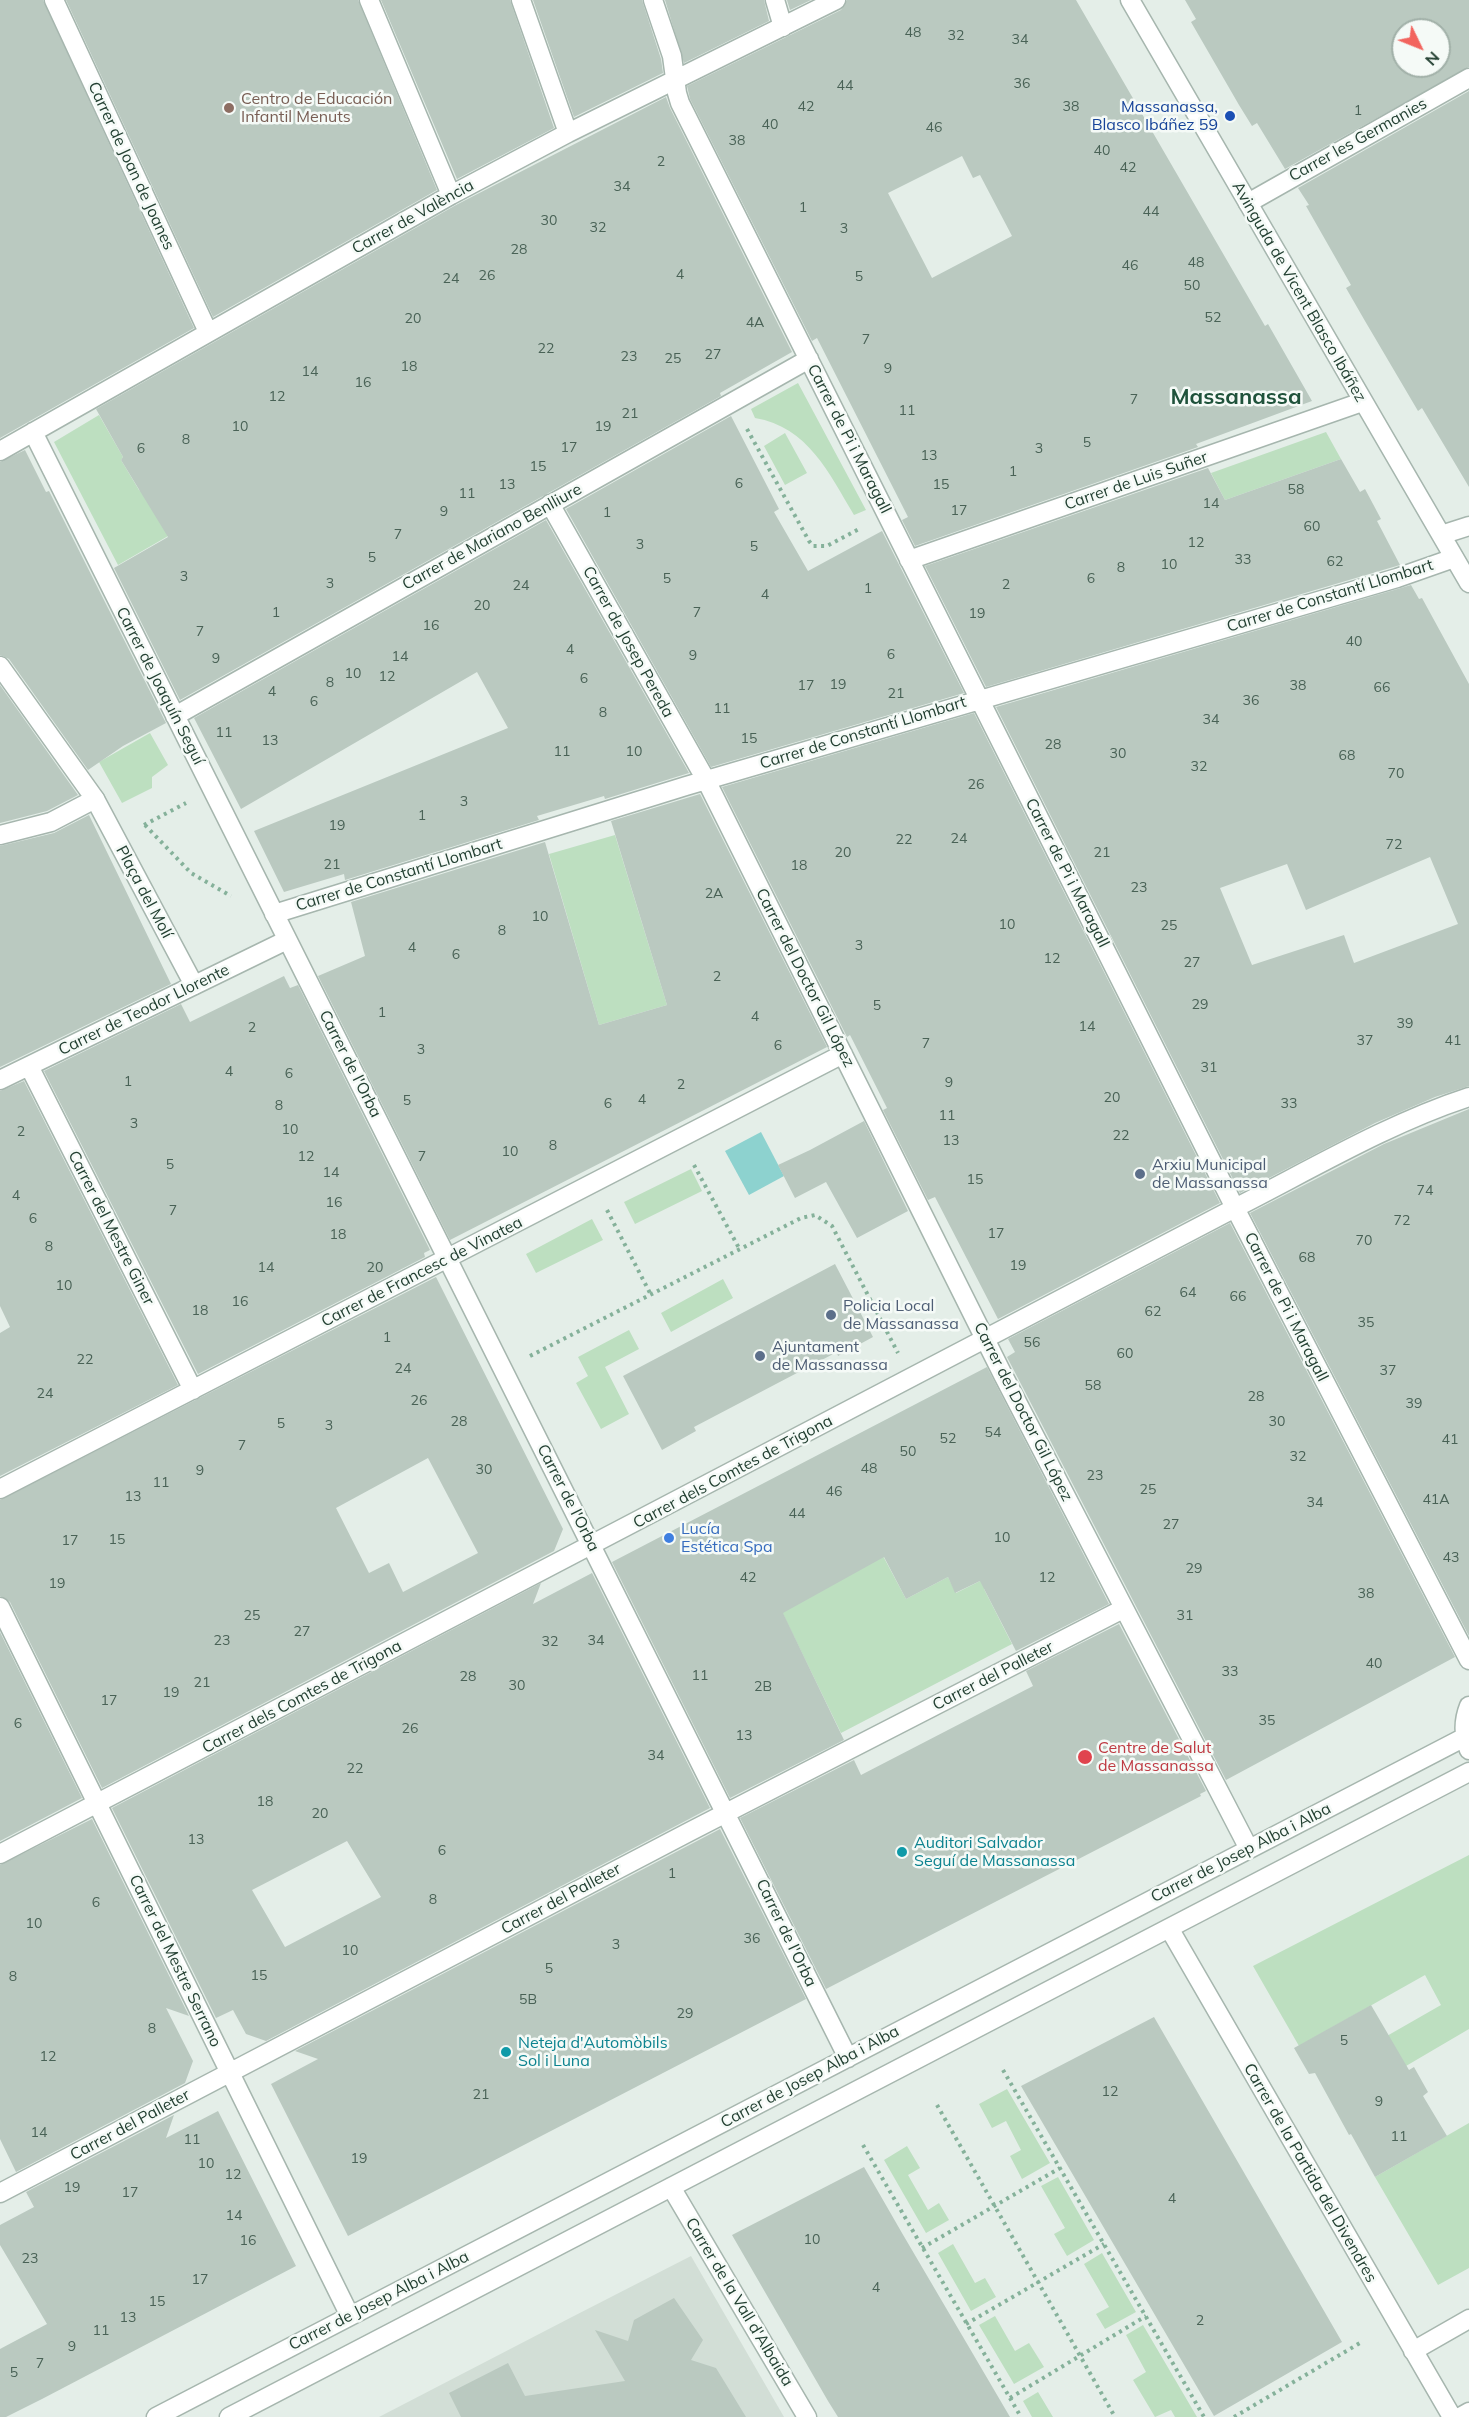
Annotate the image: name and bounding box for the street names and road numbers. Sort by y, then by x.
street label: Carrer de Joan de Joanes [84,79,178,253]
street label: Carrer les Germanies [1286,94,1430,186]
street label: Carrer de València [349,176,477,258]
street label: Avinguda de Vicent Blasco Ibáñez [1228,178,1370,406]
street label: Carrer de Pi i Maragall [803,361,895,517]
street label: Carrer de Luis Suñer [1062,448,1210,514]
street label: Carrer de Mariano Benlliure [399,480,585,594]
street label: Carrer de Constantí Llombart [1225,555,1435,637]
street label: Carrer de Josep Pereda [578,563,678,721]
street label: Carrer de Joaquín Seguí [112,604,208,768]
street label: Carrer de Constantí Llombart [758,692,968,774]
street label: Carrer de Pi i Maragall [1021,795,1113,951]
street label: Carrer de Constantí Llombart [294,834,504,916]
street label: Plaça del Molí [112,842,176,942]
street label: Carrer del Doctor Gil López [751,885,859,1071]
street label: Carrer de Teodor Llorente [55,960,233,1060]
street label: Carrer de l'Orba [315,1007,385,1121]
street label: Carrer del Mestre Giner [64,1148,158,1308]
street label: Carrer de Francesc de Vinatea [318,1213,526,1331]
street label: Carrer de Pi i Maragall [1240,1229,1332,1385]
street label: Carrer del Doctor Gil López [969,1319,1077,1505]
street label: Carrer dels Comtes de Trigona [630,1411,836,1533]
street label: Carrer de l'Orba [533,1441,603,1555]
street label: Carrer dels Comtes de Trigona [199,1636,405,1758]
street label: Carrer del Palleter [930,1637,1056,1715]
street label: Carrer de Josep Alba i Alba [1148,1799,1334,1907]
street label: Carrer del Palleter [498,1859,624,1939]
street label: Carrer del Mestre Serrano [125,1872,225,2050]
street label: Carrer de l'Orba [752,1876,820,1990]
street label: Carrer de Josep Alba i Alba [717,2022,903,2132]
street label: Carrer de la Partida del Divendres [1239,2060,1381,2286]
street label: Carrer del Palleter [67,2085,193,2165]
street label: Carrer de la Vall d'Albaida [681,2214,797,2390]
street label: Carrer de Josep Alba i Alba [286,2247,472,2355]

